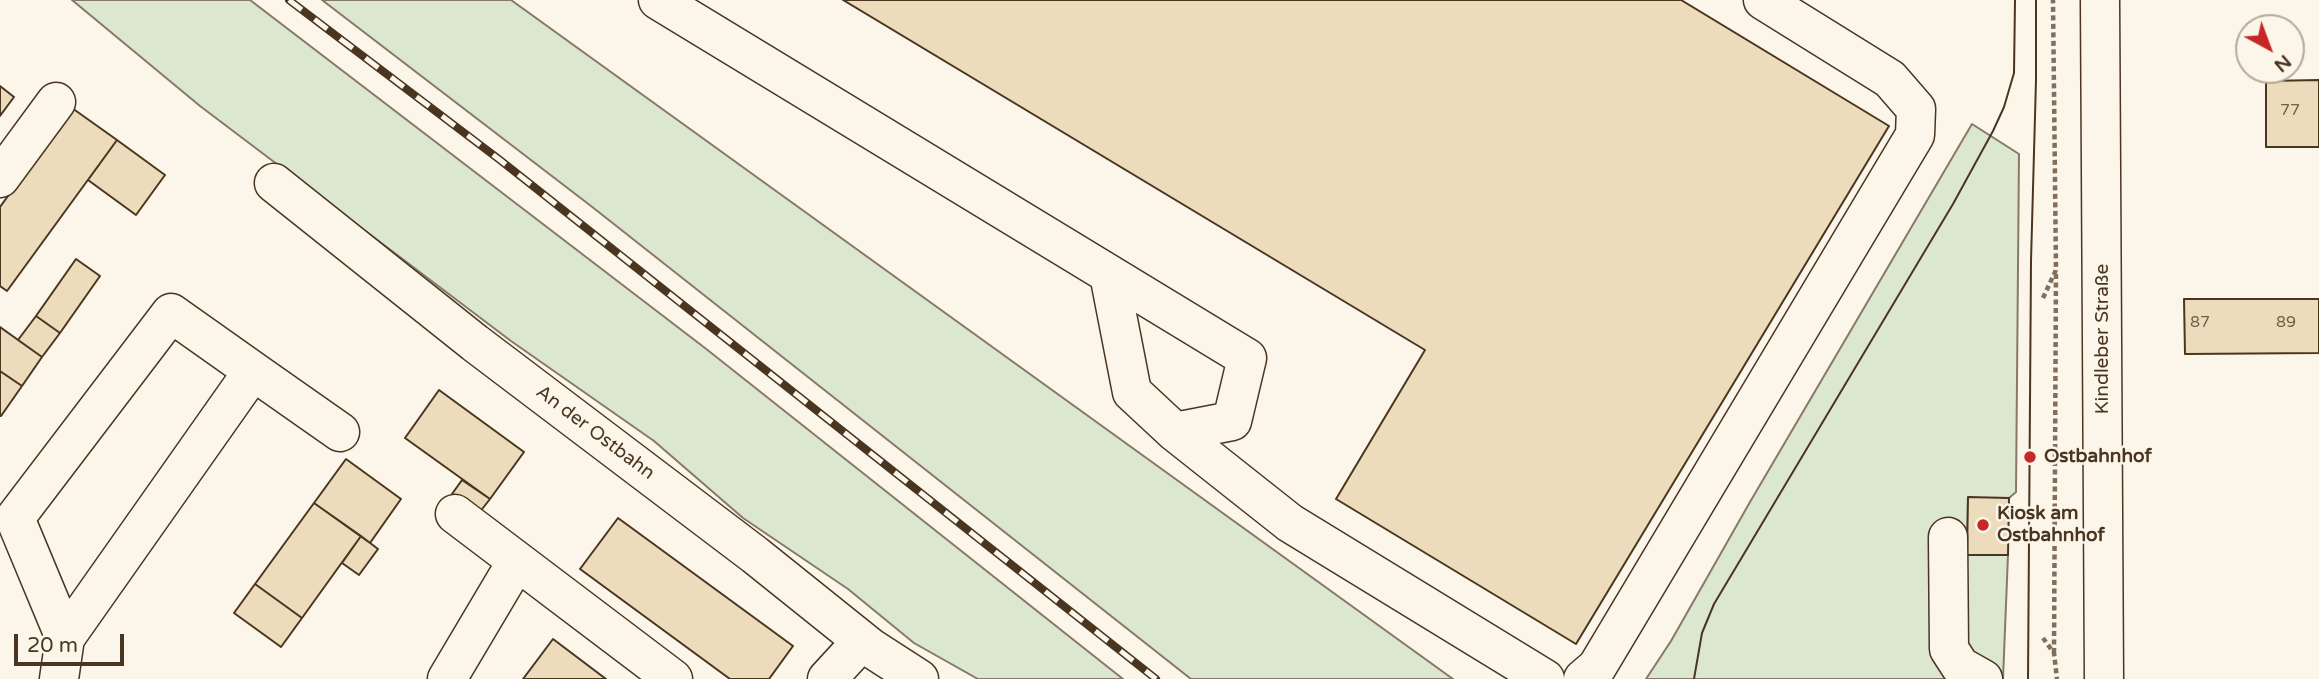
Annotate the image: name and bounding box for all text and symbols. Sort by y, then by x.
north arrow [2235,14,2305,84]
text: N [2269,50,2295,77]
house number: 77 [2280,101,2300,121]
street label: Kindleber Straße [2092,264,2114,414]
house number: 87 [2190,313,2210,333]
house number: 89 [2276,313,2296,333]
street label: An der Ostbahn [531,381,659,485]
place label: Ostbahnhof [2044,446,2152,468]
marker: Ostbahnhof [2022,449,2038,465]
place label: Kiosk am Ostbahnhof [1997,503,2105,547]
marker: Kiosk am Ostbahnhof [1975,517,1991,533]
scale bar [18,620,128,664]
text: 20 m [27,633,78,658]

